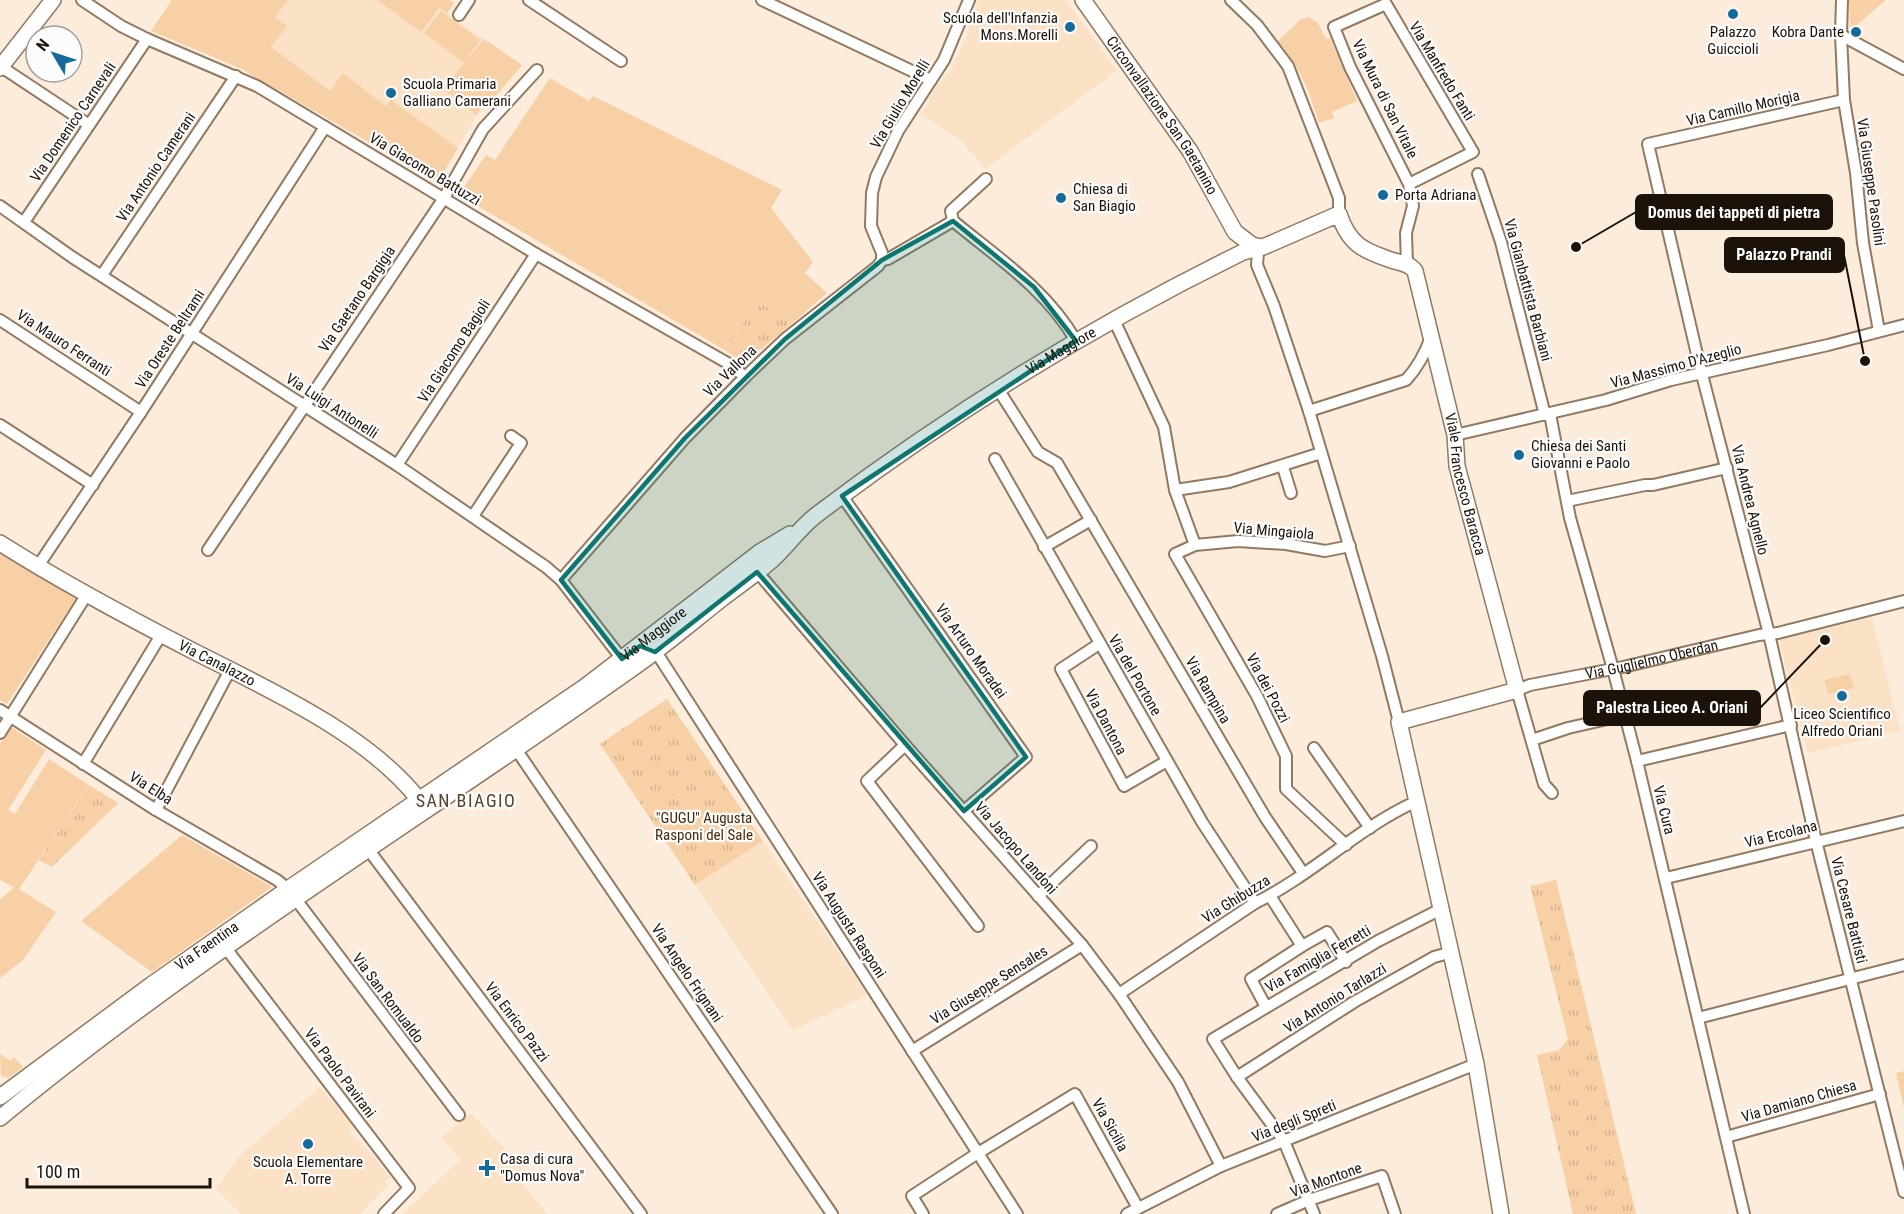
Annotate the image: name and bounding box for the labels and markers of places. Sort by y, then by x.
marker: Palazzo Guiccioli [1726,7,1740,21]
place label: Scuola dell'Infanzia Mons.Morelli [943,9,1058,44]
marker: Scuola dell'Infanzia Mons.Morelli [1063,20,1077,34]
place label: Palazzo Guiccioli [1707,23,1759,58]
place label: Kobra Dante [1772,23,1844,41]
marker: Kobra Dante [1849,25,1863,39]
place label: Scuola Primaria Galliano Camerani [403,75,511,110]
marker: Scuola Primaria Galliano Camerani [384,86,398,100]
place label: Chiesa di San Biagio [1073,180,1136,215]
place label: Porta Adriana [1395,186,1477,204]
marker: Porta Adriana [1376,188,1390,202]
marker: Chiesa di San Biagio [1054,191,1068,205]
callout: Domus dei tappeti di pietra [1636,195,1832,229]
callout: Palazzo Prandi [1725,238,1844,272]
place label: Chiesa dei Santi Giovanni e Paolo [1531,437,1630,472]
marker: Chiesa dei Santi Giovanni e Paolo [1512,448,1526,462]
marker: Liceo Scientifico Alfredo Oriani [1835,689,1849,703]
callout: Palestra Liceo A. Oriani [1584,691,1760,725]
place label: Liceo Scientifico Alfredo Oriani [1793,705,1891,740]
marker: Scuola Elementare A. Torre [301,1137,315,1151]
place label: Casa di cura "Domus Nova" [500,1150,584,1185]
place label: Scuola Elementare A. Torre [253,1153,363,1188]
marker: Casa di cura "Domus Nova" [478,1159,496,1177]

